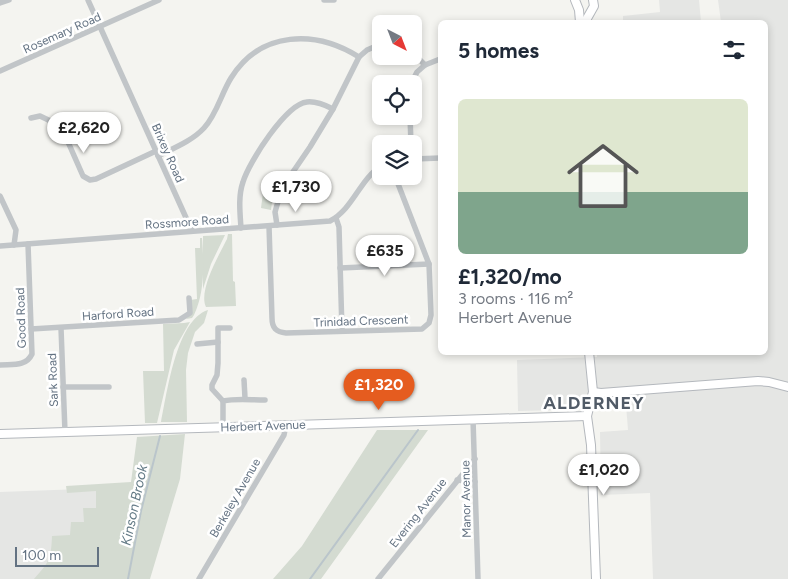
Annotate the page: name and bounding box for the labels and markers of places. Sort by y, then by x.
pin: £2,620 [43,112,125,154]
pin: £1,730 [255,170,337,213]
pin: £635 [355,234,415,277]
pin: £1,320 [338,368,420,411]
pin: £1,020 [563,454,645,496]

